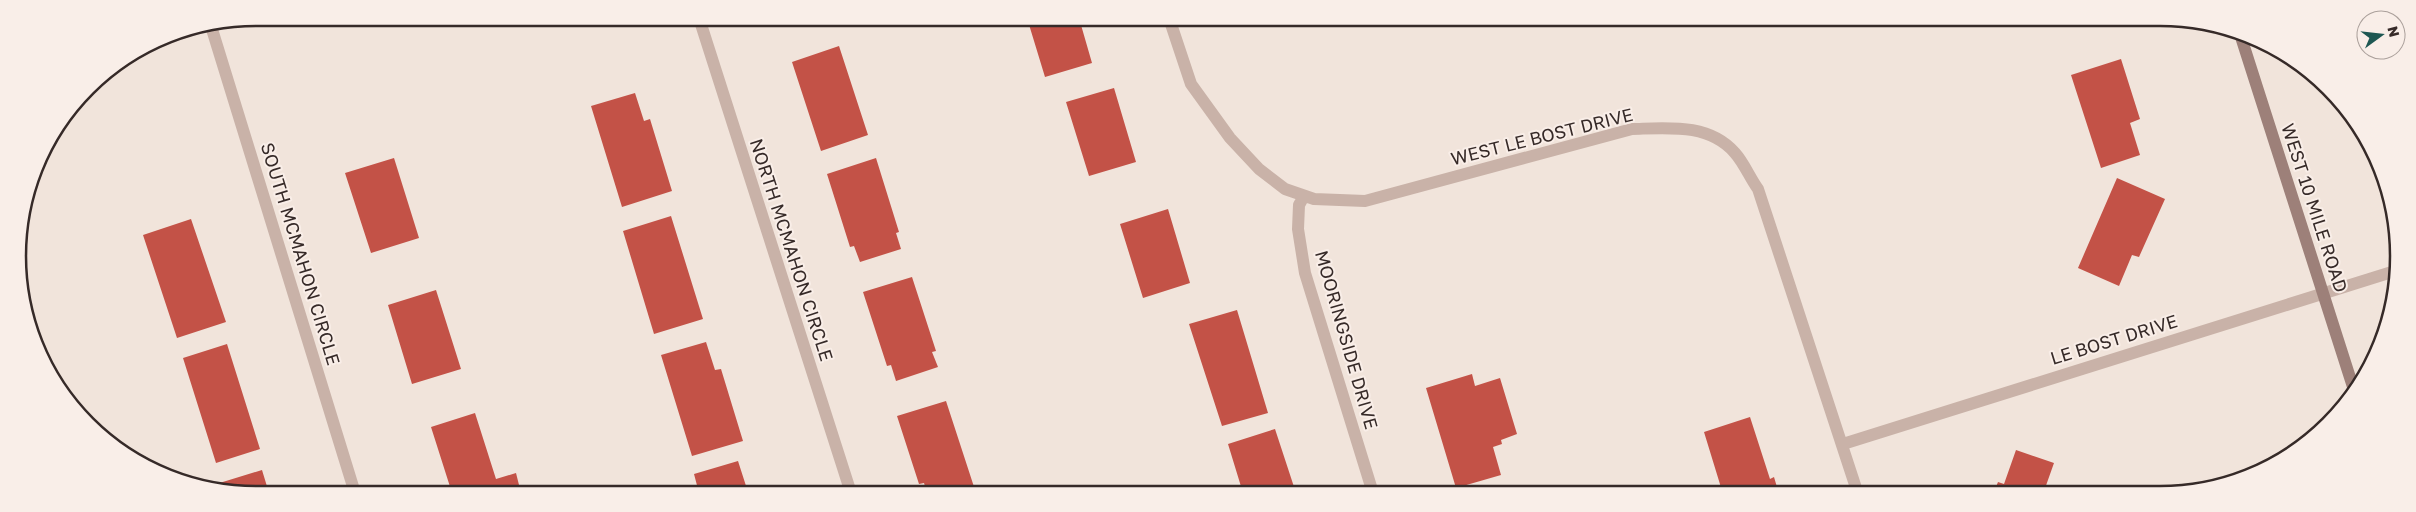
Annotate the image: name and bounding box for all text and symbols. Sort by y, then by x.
north arrow [2356,10,2406,60]
text: N [2384,24,2404,39]
street label: WEST LE BOST DRIVE [1448,103,1635,169]
street label: WEST 10 MILE ROAD [2277,120,2353,295]
street label: NORTH MCMAHON CIRCLE [746,136,838,364]
street label: SOUTH MCMAHON CIRCLE [257,140,345,368]
street label: MOORINGSIDE DRIVE [1311,248,1383,432]
street label: LE BOST DRIVE [2048,309,2180,369]

